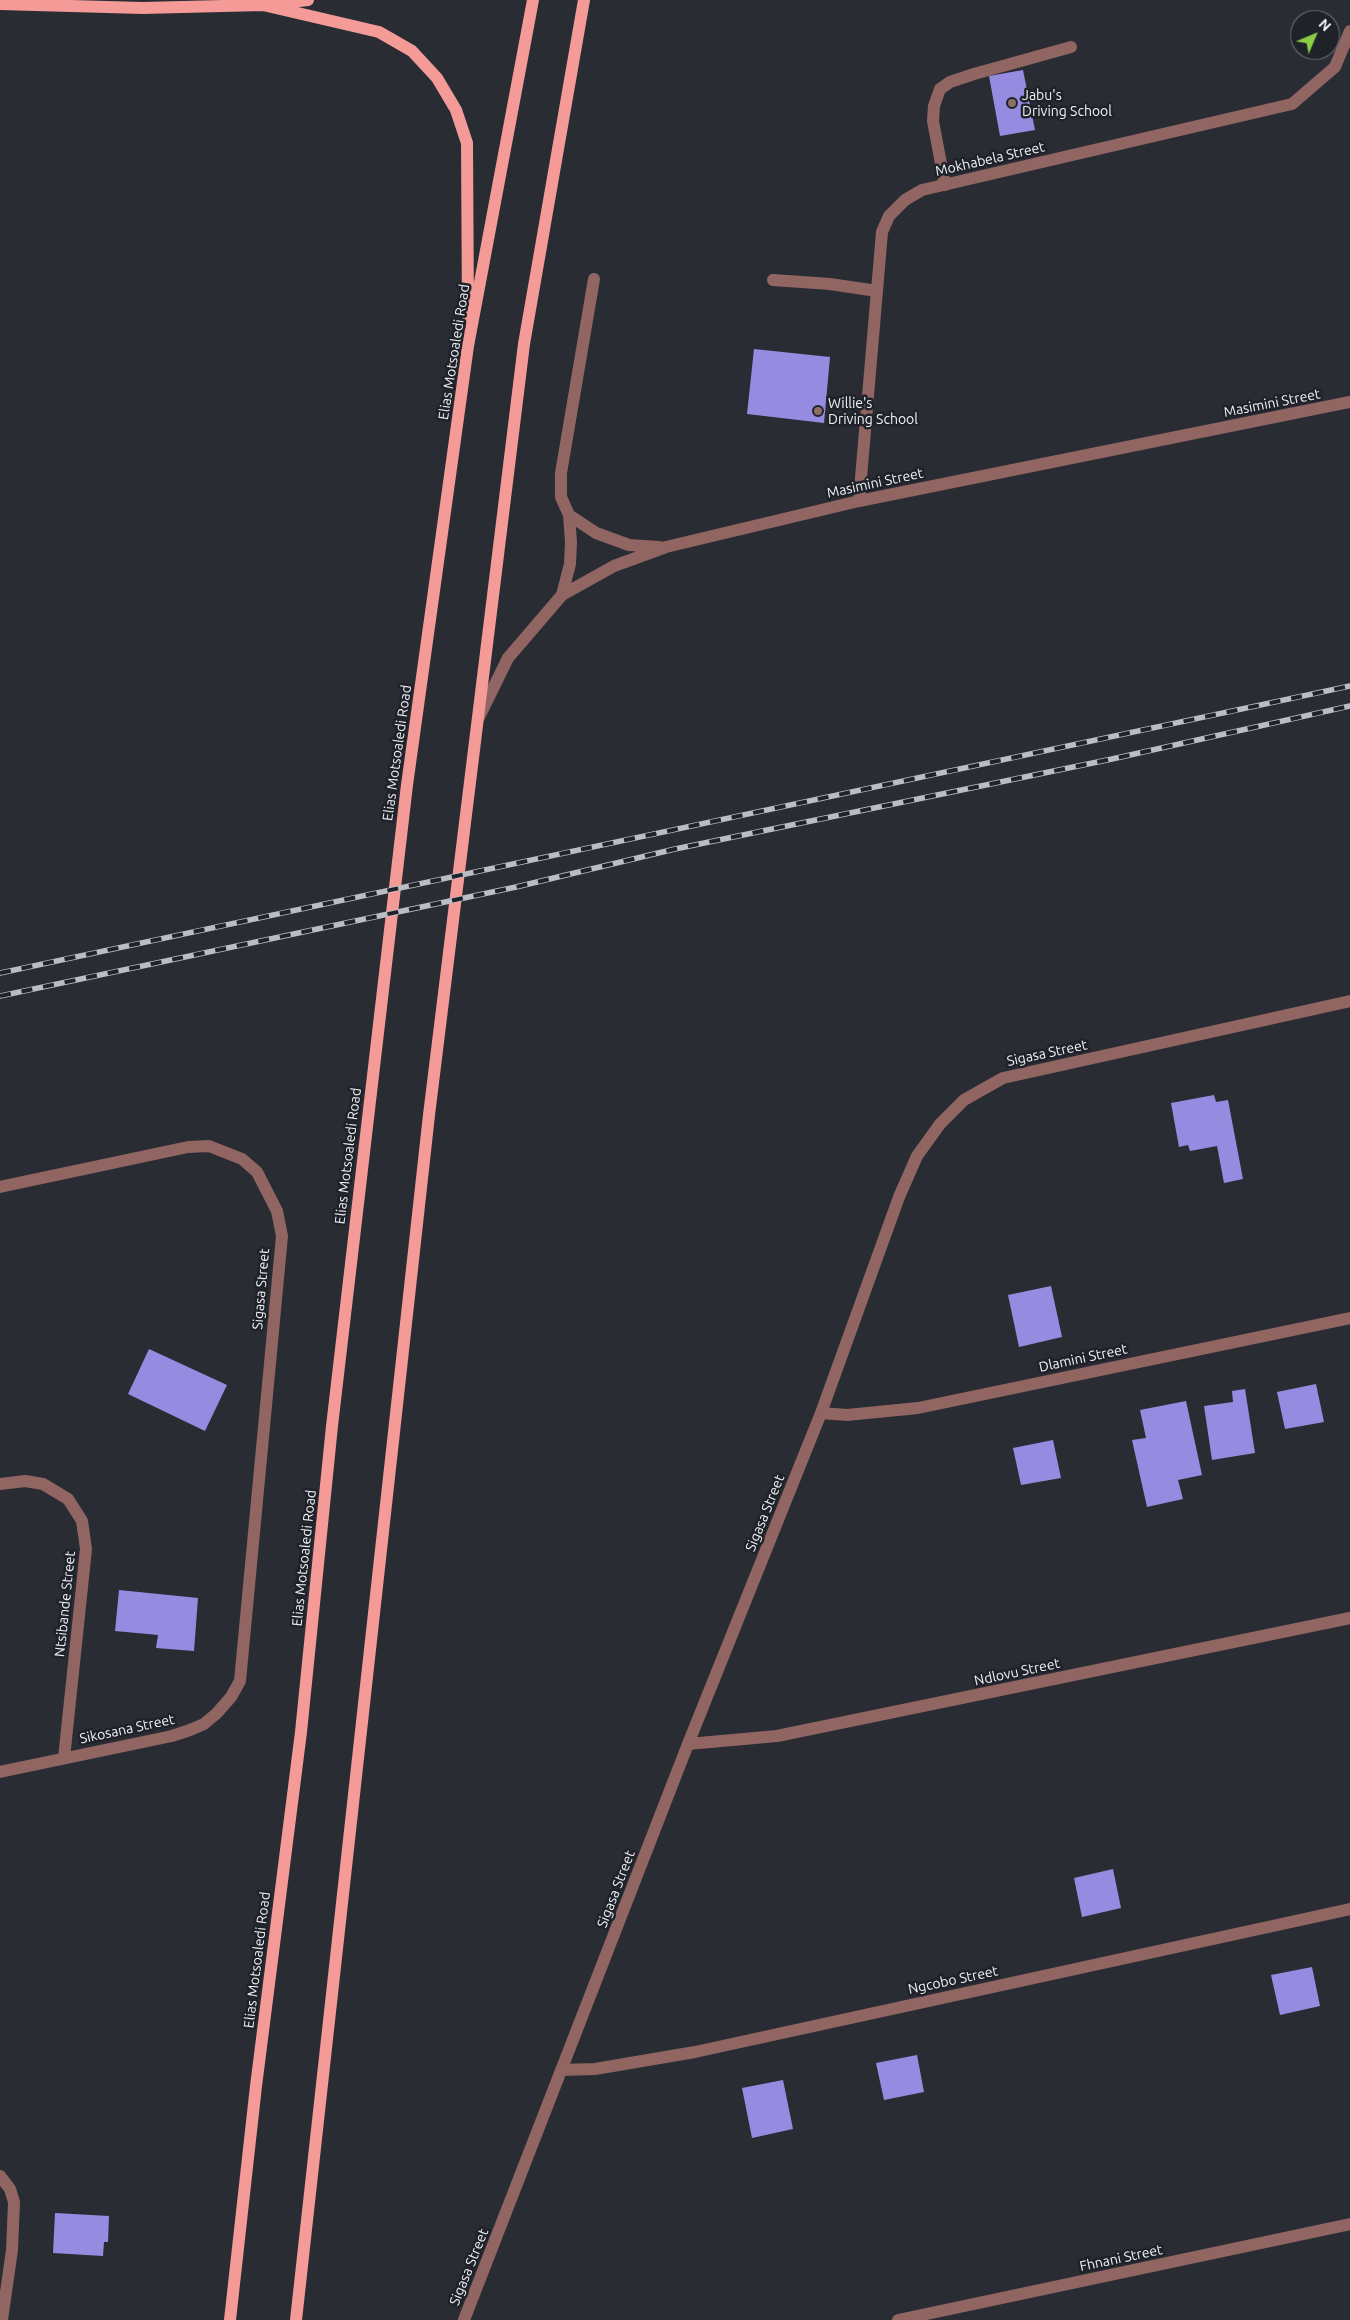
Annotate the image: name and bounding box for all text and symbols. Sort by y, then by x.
north arrow [1290,10,1340,60]
text: N [1316,16,1334,34]
place label: Jabu's Driving School [1022,87,1112,120]
marker: Jabu's Driving School [1006,97,1018,109]
street label: Mokhabela Street [934,138,1046,180]
street label: Elias Motsoaledi Road [435,283,473,421]
street label: Masimini Street [1222,385,1322,421]
place label: Willie's Driving School [828,395,918,428]
marker: Willie's Driving School [812,405,824,417]
street label: Masimini Street [825,465,925,501]
street label: Elias Motsoaledi Road [379,684,415,822]
street label: Sigasa Street [1005,1036,1089,1070]
street label: Elias Motsoaledi Road [331,1087,365,1225]
street label: Sigasa Street [249,1248,273,1330]
street label: Dlamini Street [1037,1340,1129,1376]
street label: Sigasa Street [742,1472,788,1554]
street label: Elias Motsoaledi Road [288,1489,320,1627]
street label: Ntsibande Street [51,1550,79,1658]
street label: Ndlovu Street [973,1655,1061,1689]
street label: Sikosana Street [78,1711,176,1747]
street label: Sigasa Street [594,1848,638,1930]
street label: Elias Motsoaledi Road [240,1891,274,2029]
street label: Ngcobo Street [907,1962,999,1998]
street label: Sigasa Street [446,2226,492,2308]
street label: Fhnani Street [1078,2241,1164,2275]

